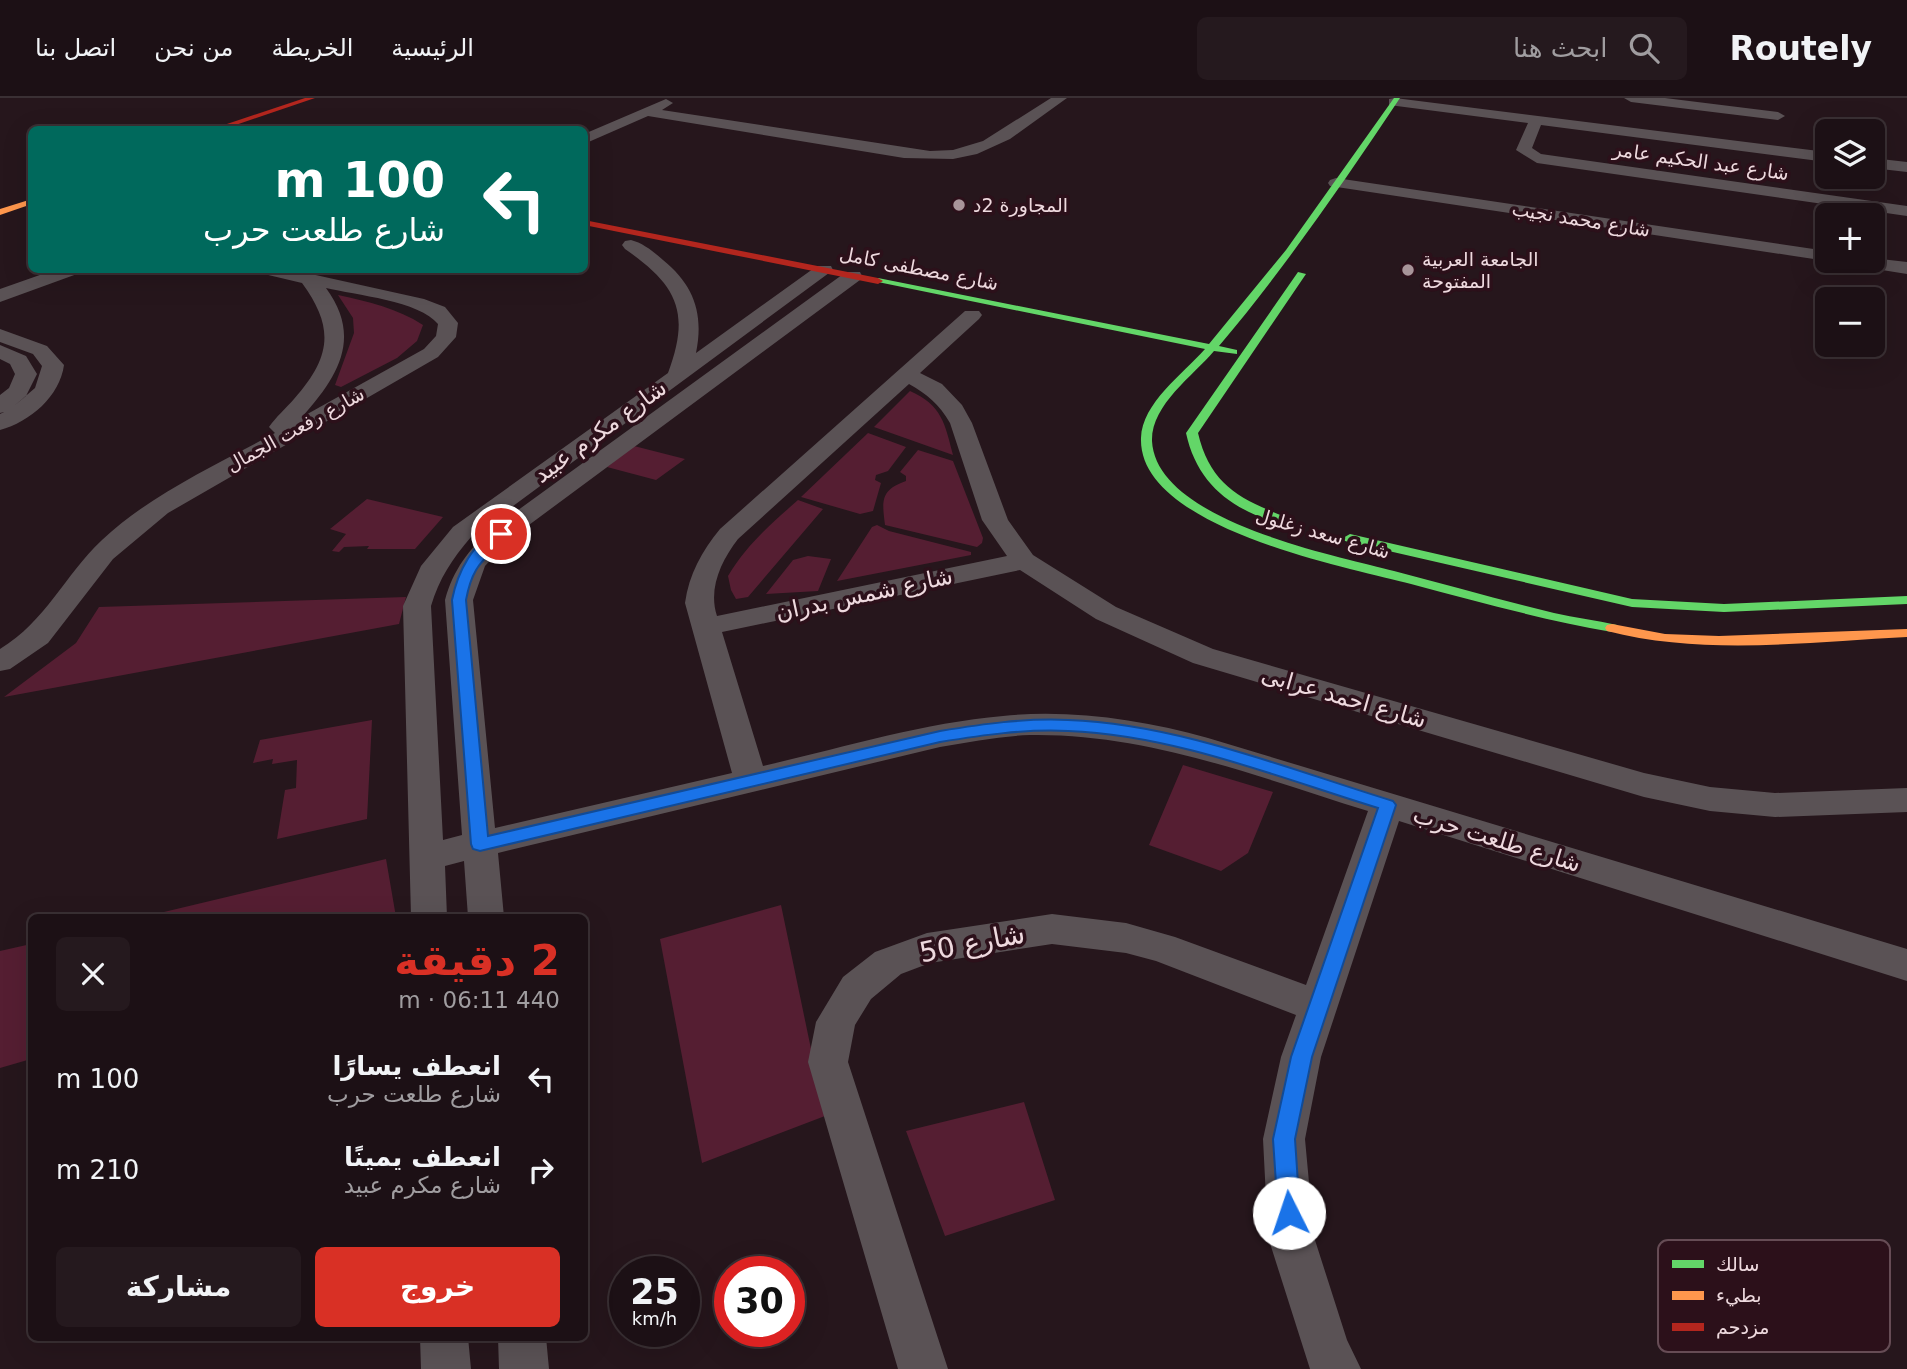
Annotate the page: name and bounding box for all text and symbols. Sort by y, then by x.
search box [1197,17,1687,80]
icon: search [1625,29,1663,67]
text: Routely [1729,29,1872,68]
text: ابحث هنا [1513,33,1607,63]
text: اتصل بنا [35,34,116,62]
text: من نحن [154,34,233,62]
text: الخريطة [271,34,353,62]
text: الرئيسية [391,34,474,62]
map controls [1815,119,1885,357]
button: layers [1815,119,1885,189]
street label: شارع عبد الحكيم عامر [1611,138,1790,185]
text: 100 m [275,152,445,209]
icon: left [469,154,560,245]
place label: المجاورة 2د [973,194,1068,217]
marker: المجاورة 2د [951,197,967,213]
street label: شارع محمد نجيب [1510,197,1652,242]
button: + [1815,203,1885,273]
text: شارع طلعت حرب [203,211,445,249]
street label: شارع مصطفى كامل [837,242,1000,295]
place label: الجامعة العربية المفتوحة [1422,248,1539,293]
marker: الجامعة العربية المفتوحة [1400,262,1416,278]
button: − [1815,287,1885,357]
street label: شارع مكرم عبيد [529,374,672,489]
street label: شارع رفعت الجمال [222,382,368,477]
street label: شارع سعد زغلول [1253,503,1393,564]
pin [471,504,531,564]
icon: arrive [482,515,520,553]
street label: شارع شمس بدران [773,563,955,626]
street label: شارع احمد عرابى [1258,661,1429,734]
street label: شارع طلعت حرب [1410,801,1584,878]
street label: شارع 50 [916,917,1028,969]
text: 2 دقيقة [394,936,560,985]
button: close [56,937,130,1011]
text: 440 m · 06:11 [398,987,560,1013]
text: انعطف يسارًا [332,1051,501,1081]
icon: left [522,1060,560,1098]
text: 100 m [56,1064,139,1094]
text: شارع طلعت حرب [327,1081,501,1107]
text: انعطف يمينًا [344,1142,501,1172]
icon: right [522,1151,560,1189]
text: 210 m [56,1155,139,1185]
text: شارع مكرم عبيد [344,1172,501,1198]
position arrow [1252,1176,1326,1250]
legend [1658,1240,1890,1352]
button: مشاركة [56,1247,301,1327]
button: خروج [315,1247,560,1327]
text: سالك [1716,1253,1760,1275]
speed limit sign: 30 [714,1256,805,1347]
text: 25 [630,1272,679,1312]
text: بطيء [1716,1284,1762,1307]
text: km/h [632,1308,677,1329]
text: مزدحم [1716,1316,1770,1339]

